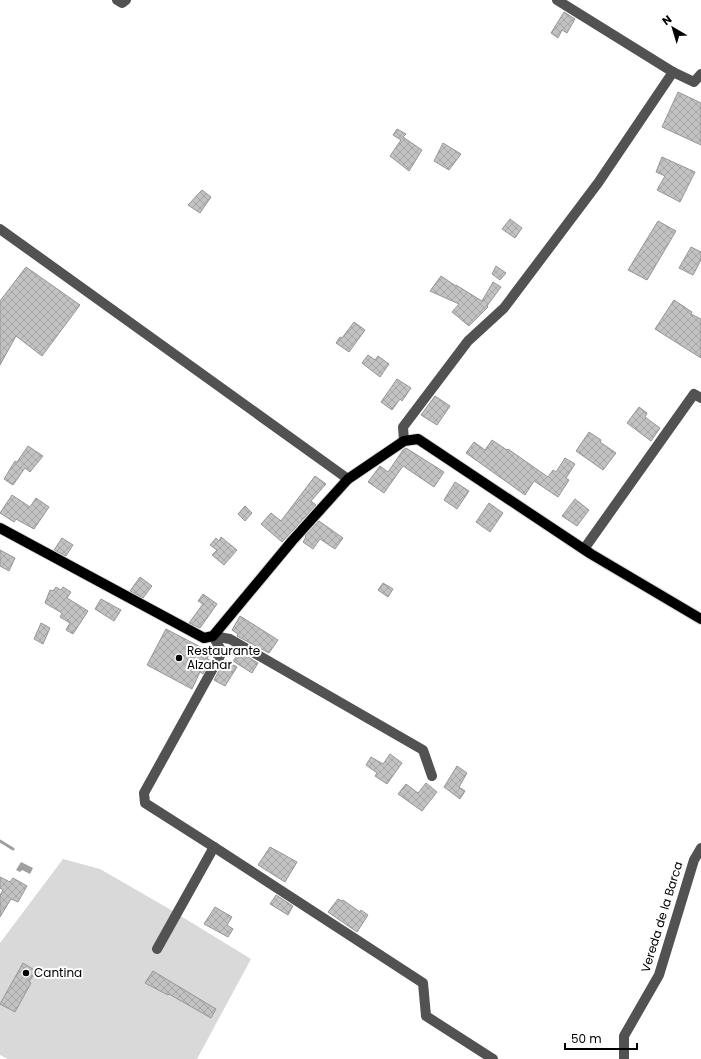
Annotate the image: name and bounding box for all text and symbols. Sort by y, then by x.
north arrow [653,8,693,48]
text: N [659,11,675,29]
place label: Restaurante Alzahar [187,642,260,673]
marker: Restaurante Alzahar [174,653,184,663]
street label: Vereda de la Barca [637,859,687,974]
place label: Cantina [34,964,82,981]
marker: Cantina [21,968,31,978]
scale bar [565,1025,637,1051]
text: 50 m [571,1030,602,1047]

